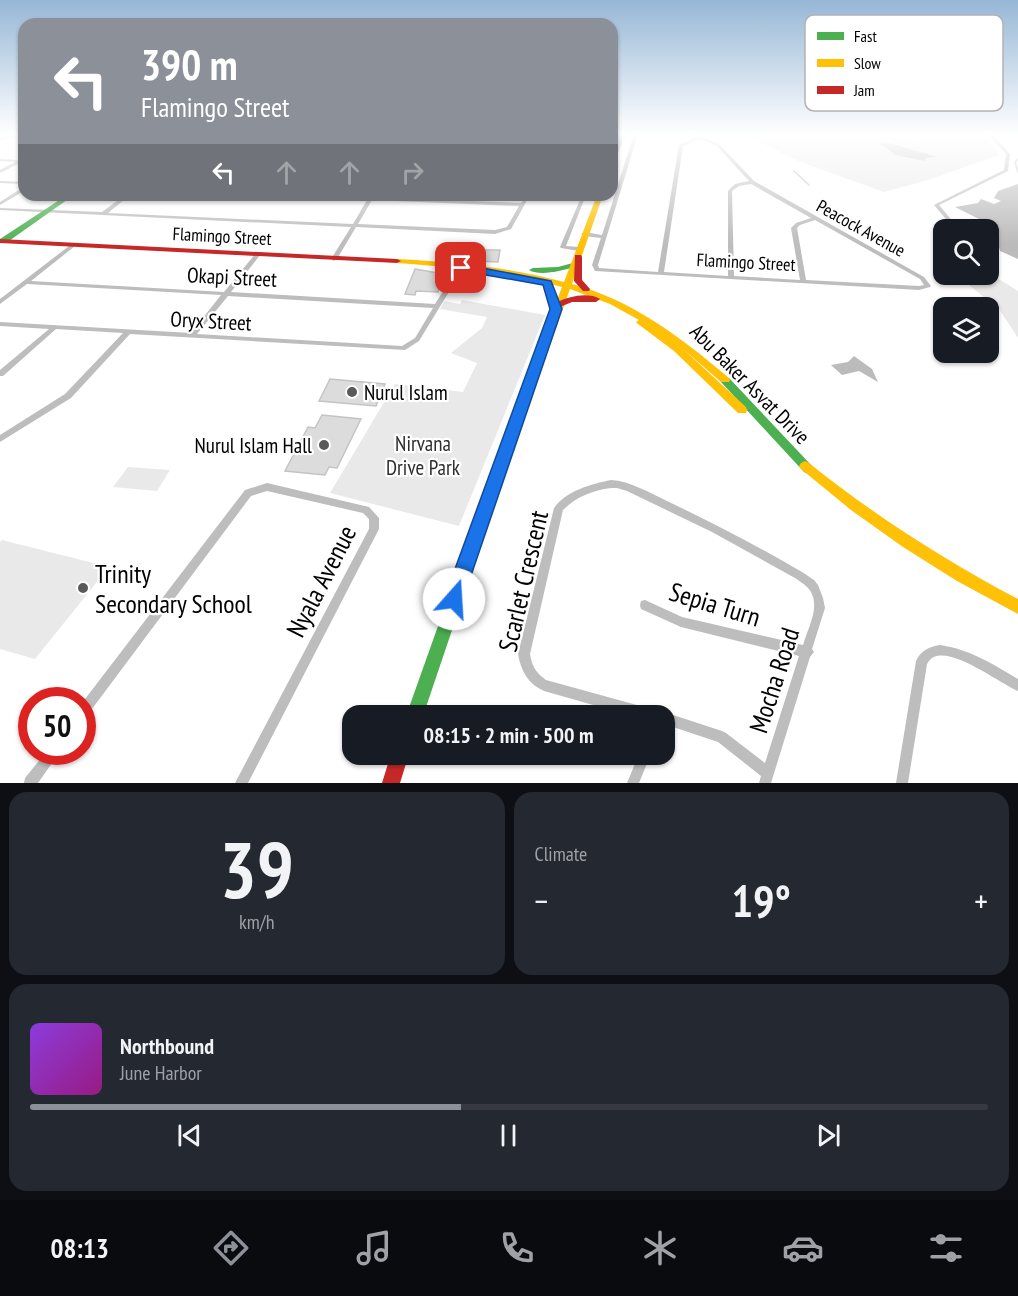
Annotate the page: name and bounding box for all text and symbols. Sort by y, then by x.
legend [805,15,1003,111]
text: Fast [854,26,877,46]
text: 390 m [141,37,238,92]
icon: left [42,42,120,120]
text: Slow [854,53,881,73]
text: Jam [853,80,875,100]
text: Flamingo Street [141,90,289,124]
icon: left [207,156,240,189]
icon: ahead [270,156,303,189]
icon: ahead [333,156,366,189]
icon: right [396,156,429,189]
street label: Peacock Avenue [813,194,909,262]
map controls [933,219,999,363]
button: search [933,219,999,285]
street label: Flamingo Street [172,222,272,250]
pin [435,242,486,293]
street label: Flamingo Street [696,248,796,276]
icon: arrive [444,251,477,284]
street label: Okapi Street [187,261,278,293]
button: layers [933,297,999,363]
street label: Oryx Street [170,305,252,337]
street label: Abu Baker Asvat Drive [684,318,816,450]
place label: Nurul Islam [364,379,448,406]
marker: Nurul Islam [345,385,359,399]
park label: Nirvana Drive Park [386,430,460,481]
place label: Nurul Islam Hall [195,432,312,459]
marker: Nurul Islam Hall [317,438,331,452]
street label: Scarlet Crescent [491,507,555,655]
street label: Nyala Avenue [279,520,363,642]
place label: Trinity Secondary School [95,557,252,620]
position arrow [422,567,486,631]
street label: Sepia Turn [666,575,764,633]
marker: Trinity Secondary School [76,581,90,595]
street label: Mocha Road [742,623,806,737]
speed limit sign: 50 [18,687,96,765]
text: 08:15 · 2 min · 500 m [423,721,594,749]
text: 39 [219,819,294,920]
text: Climate [535,841,587,867]
text: 19° [732,871,791,929]
text: − [535,879,548,922]
text: + [974,879,988,922]
text: km/h [239,909,274,935]
text: Northbound [120,1032,214,1060]
text: June Harbor [120,1060,202,1086]
icon: previous [173,1119,206,1152]
icon: pause [492,1119,525,1152]
icon: next [812,1119,845,1152]
icon: directions [210,1227,252,1269]
icon: music [353,1227,395,1269]
icon: phone [496,1227,538,1269]
icon: climate [639,1227,681,1269]
icon: car [782,1227,824,1269]
icon: filters [925,1227,967,1269]
text: 08:13 [51,1231,109,1265]

